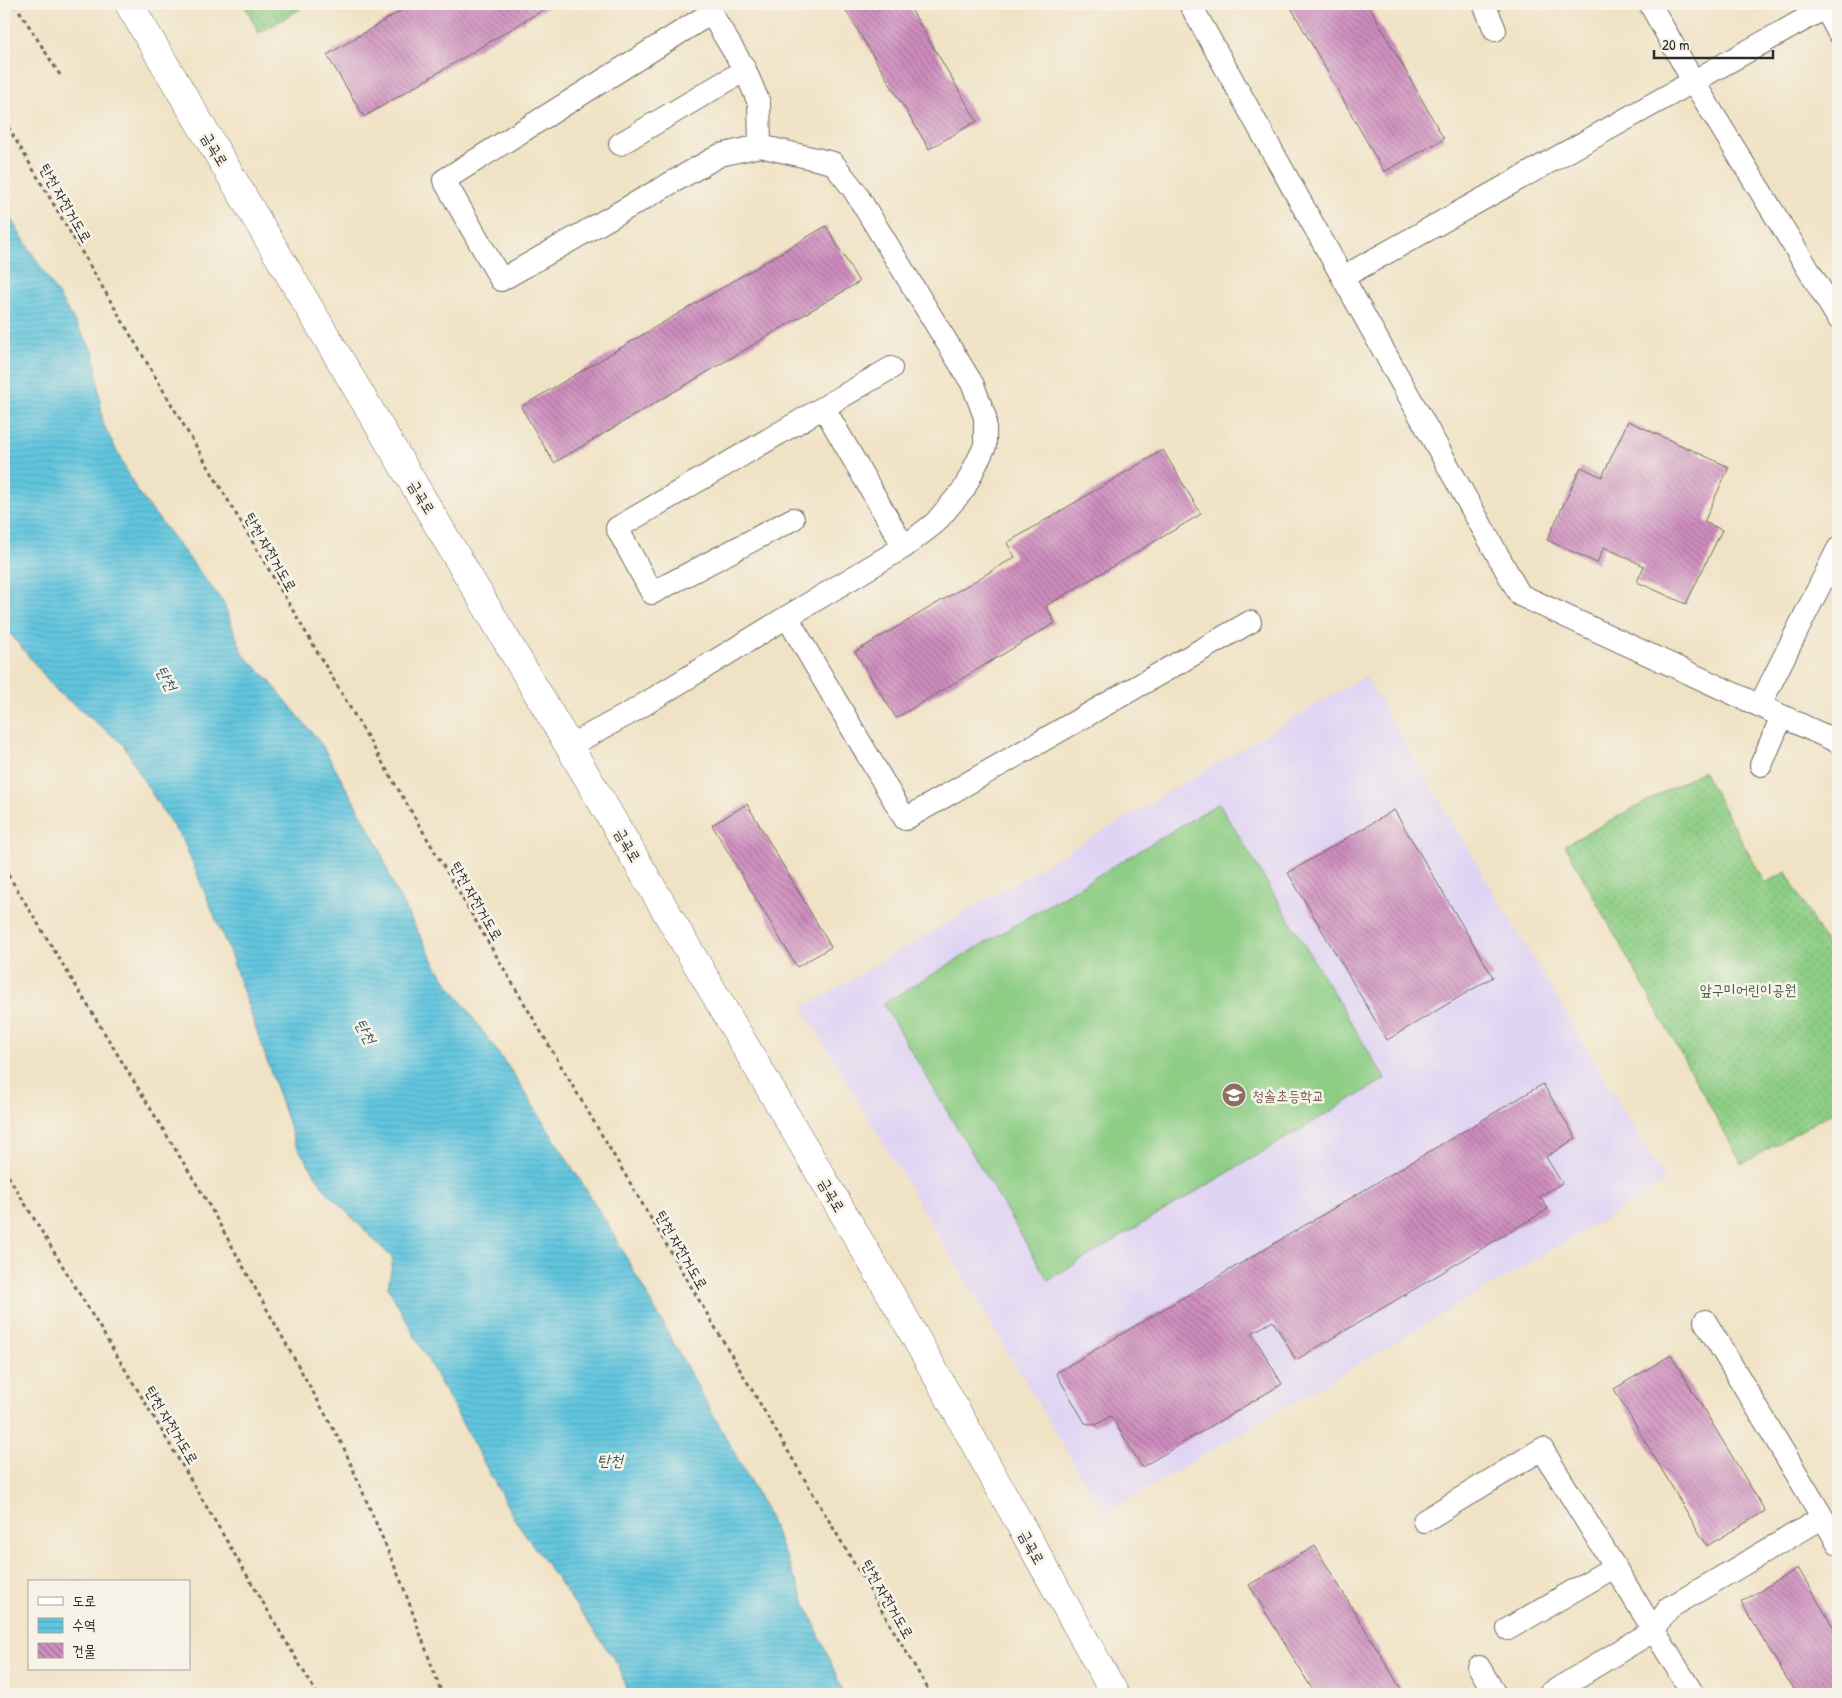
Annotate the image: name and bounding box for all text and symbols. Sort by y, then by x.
scale bar [1654,28,1773,60]
text: 20 m [1662,34,1689,55]
street label: 금곡로 [197,128,233,170]
street label: 탄천 자전거도로 [35,160,97,246]
street label: 금곡로 [404,476,440,518]
street label: 탄천 자전거도로 [240,509,302,595]
water label: 탄천 [151,661,184,696]
street label: 금곡로 [610,824,646,866]
street label: 탄천 자전거도로 [446,858,508,944]
park label: 앞구미어린이공원 [1700,979,1796,1000]
water label: 탄천 [350,1014,383,1049]
school or university icon: 청솔초등학교 [1221,1082,1247,1108]
place label: 청솔초등학교 [1252,1085,1324,1106]
street label: 금곡로 [814,1174,850,1216]
street label: 탄천 자전거도로 [651,1207,713,1293]
street label: 탄천 자전거도로 [140,1382,204,1468]
water label: 탄천 [597,1449,625,1471]
street label: 금곡로 [1014,1526,1050,1568]
street label: 탄천 자전거도로 [857,1556,919,1642]
legend [28,1580,190,1670]
text: 도로 [72,1590,96,1611]
text: 수역 [72,1614,96,1635]
text: 건물 [72,1640,96,1661]

